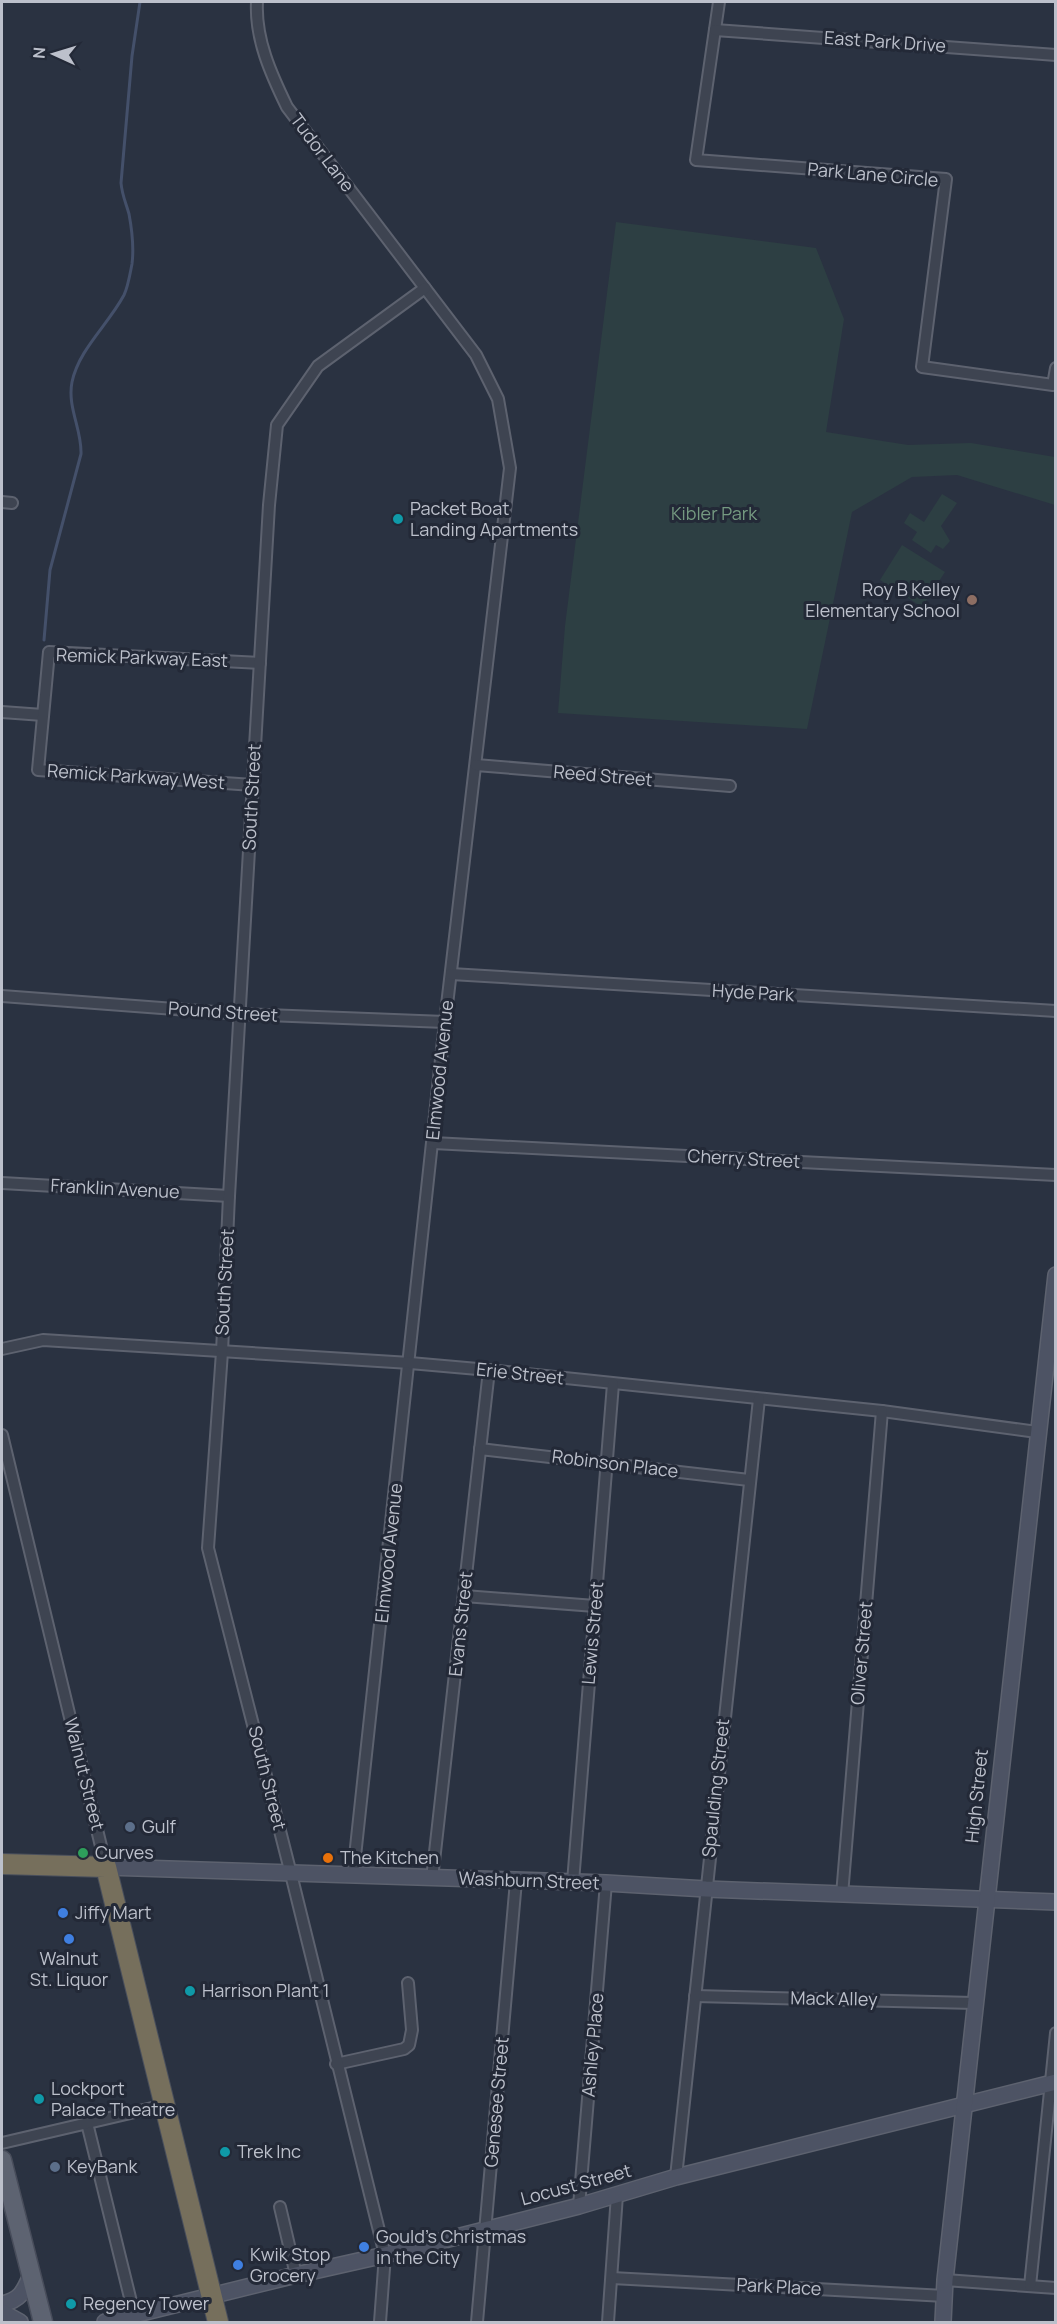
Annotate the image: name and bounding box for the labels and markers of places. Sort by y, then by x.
place label: Packet Boat Landing Apartments [410,496,578,541]
marker: Packet Boat Landing Apartments [391,512,405,526]
place label: Roy B Kelley Elementary School [805,577,961,622]
marker: Roy B Kelley Elementary School [965,593,979,607]
place label: Gulf [142,1814,177,1838]
marker: Gulf [123,1820,137,1834]
place label: Curves [95,1840,154,1864]
place label: The Kitchen [340,1845,439,1869]
marker: Curves [76,1846,90,1860]
marker: The Kitchen [321,1851,335,1865]
place label: Jiffy Mart [75,1900,151,1924]
marker: Jiffy Mart [56,1906,70,1920]
marker: Walnut St. Liquor [62,1932,76,1946]
place label: Walnut St. Liquor [30,1946,109,1991]
place label: Harrison Plant 1 [202,1978,330,2002]
marker: Harrison Plant 1 [183,1984,197,1998]
place label: Lockport Palace Theatre [51,2076,175,2121]
marker: Lockport Palace Theatre [32,2092,46,2106]
place label: Trek Inc [237,2139,301,2163]
marker: Trek Inc [218,2145,232,2159]
place label: KeyBank [67,2154,139,2178]
marker: KeyBank [48,2160,62,2174]
place label: Gould's Christmas in the City [376,2224,526,2269]
marker: Gould's Christmas in the City [357,2240,371,2254]
place label: Kwik Stop Grocery [250,2242,330,2287]
marker: Kwik Stop Grocery [231,2258,245,2272]
place label: Regency Tower [83,2291,210,2315]
marker: Regency Tower [64,2297,78,2311]

